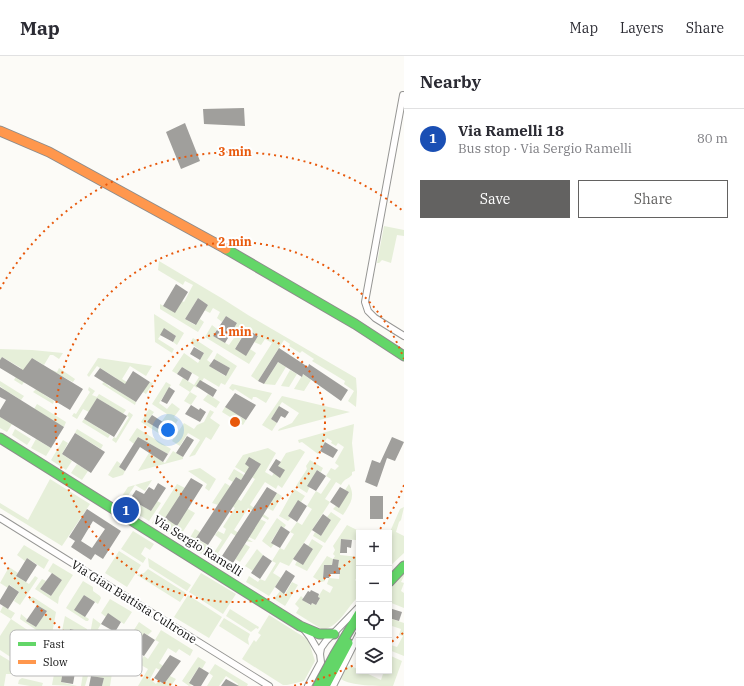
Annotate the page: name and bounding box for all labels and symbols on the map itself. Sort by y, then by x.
text: 3 min [218,144,252,159]
text: 2 min [218,234,252,249]
text: 1 min [218,324,252,339]
centre of rings [228,415,242,429]
your location [158,420,178,440]
pin: 1 [113,495,139,525]
street label: Via Sergio Ramelli [151,512,246,579]
street label: Via Gian Battista Cultrone [69,557,200,646]
legend [10,630,142,676]
text: Fast [43,637,65,651]
text: Slow [43,655,68,669]

